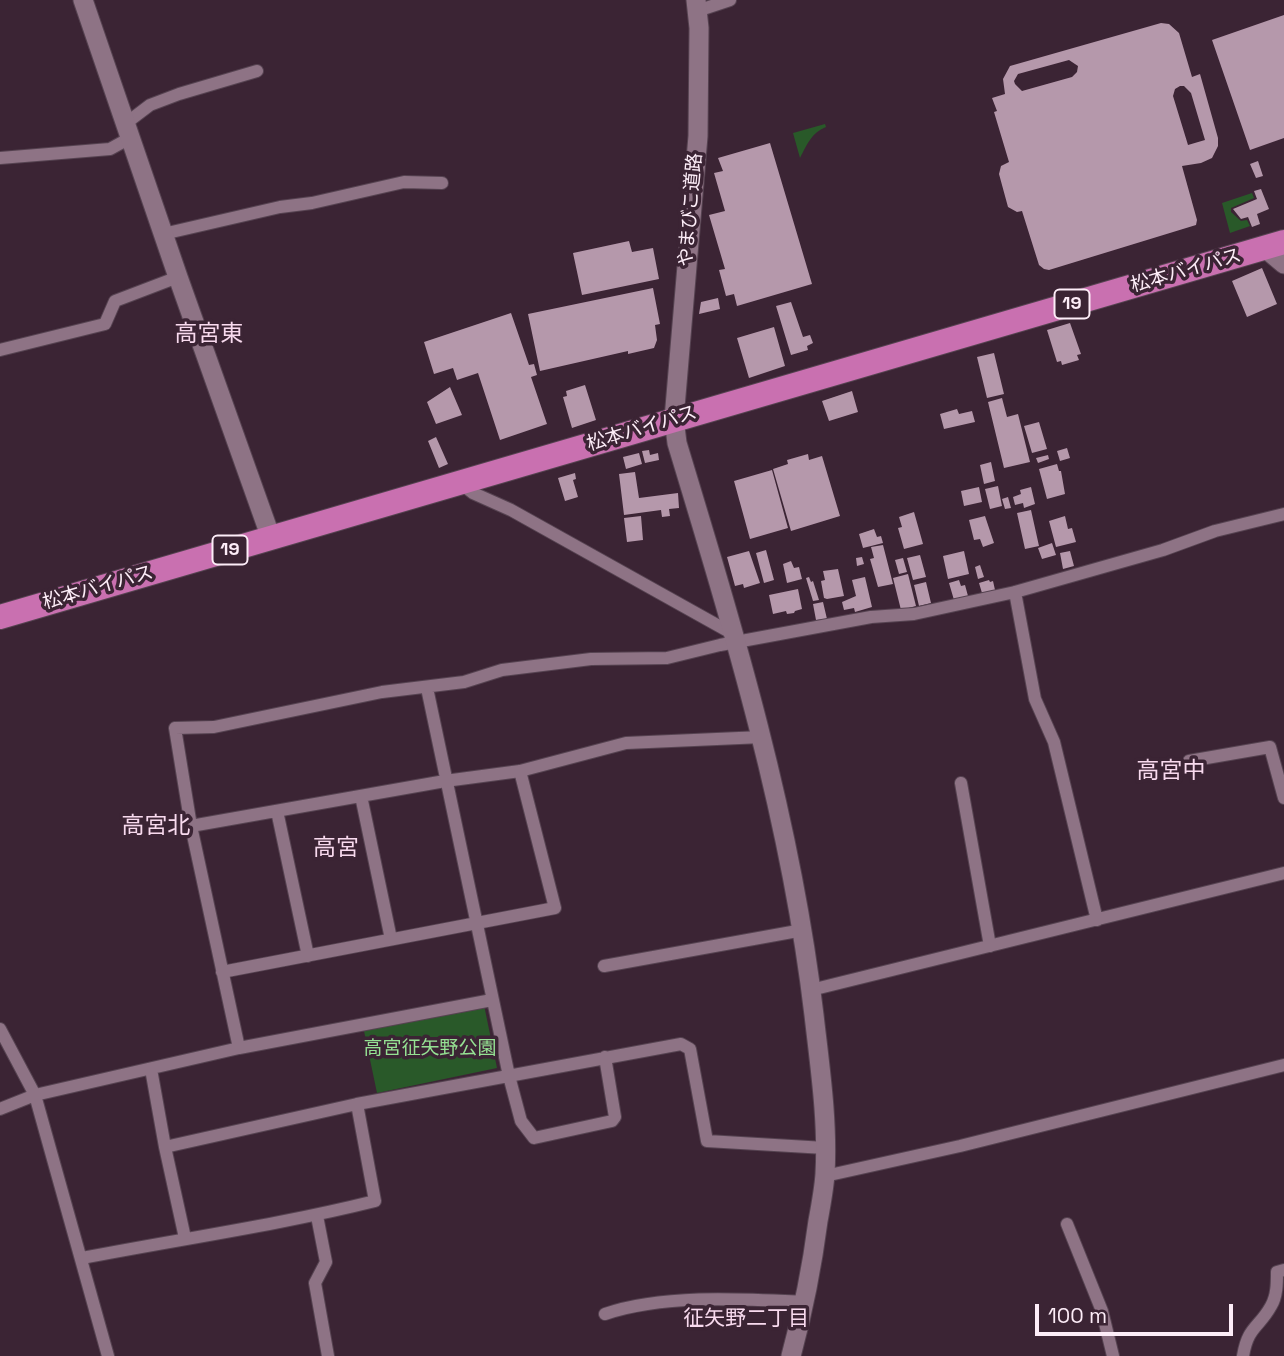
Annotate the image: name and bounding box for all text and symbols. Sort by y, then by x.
street label: やまびこ道路 [675,152,707,268]
street label: 松本バイパス [1128,244,1244,298]
road number: 19 [1054,290,1090,318]
district label: 高宮東 [175,321,243,349]
street label: 松本バイパス [584,401,700,457]
road number: 19 [212,536,247,564]
street label: 松本バイパス [40,561,156,615]
district label: 高宮中 [1137,758,1205,786]
district label: 高宮北 [122,813,190,841]
district label: 高宮 [313,835,359,863]
park label: 高宮征矢野公園 [364,1038,496,1060]
scale bar [1039,1290,1237,1334]
text: 100 m [1048,1302,1107,1329]
district label: 征矢野二丁目 [683,1306,809,1332]

